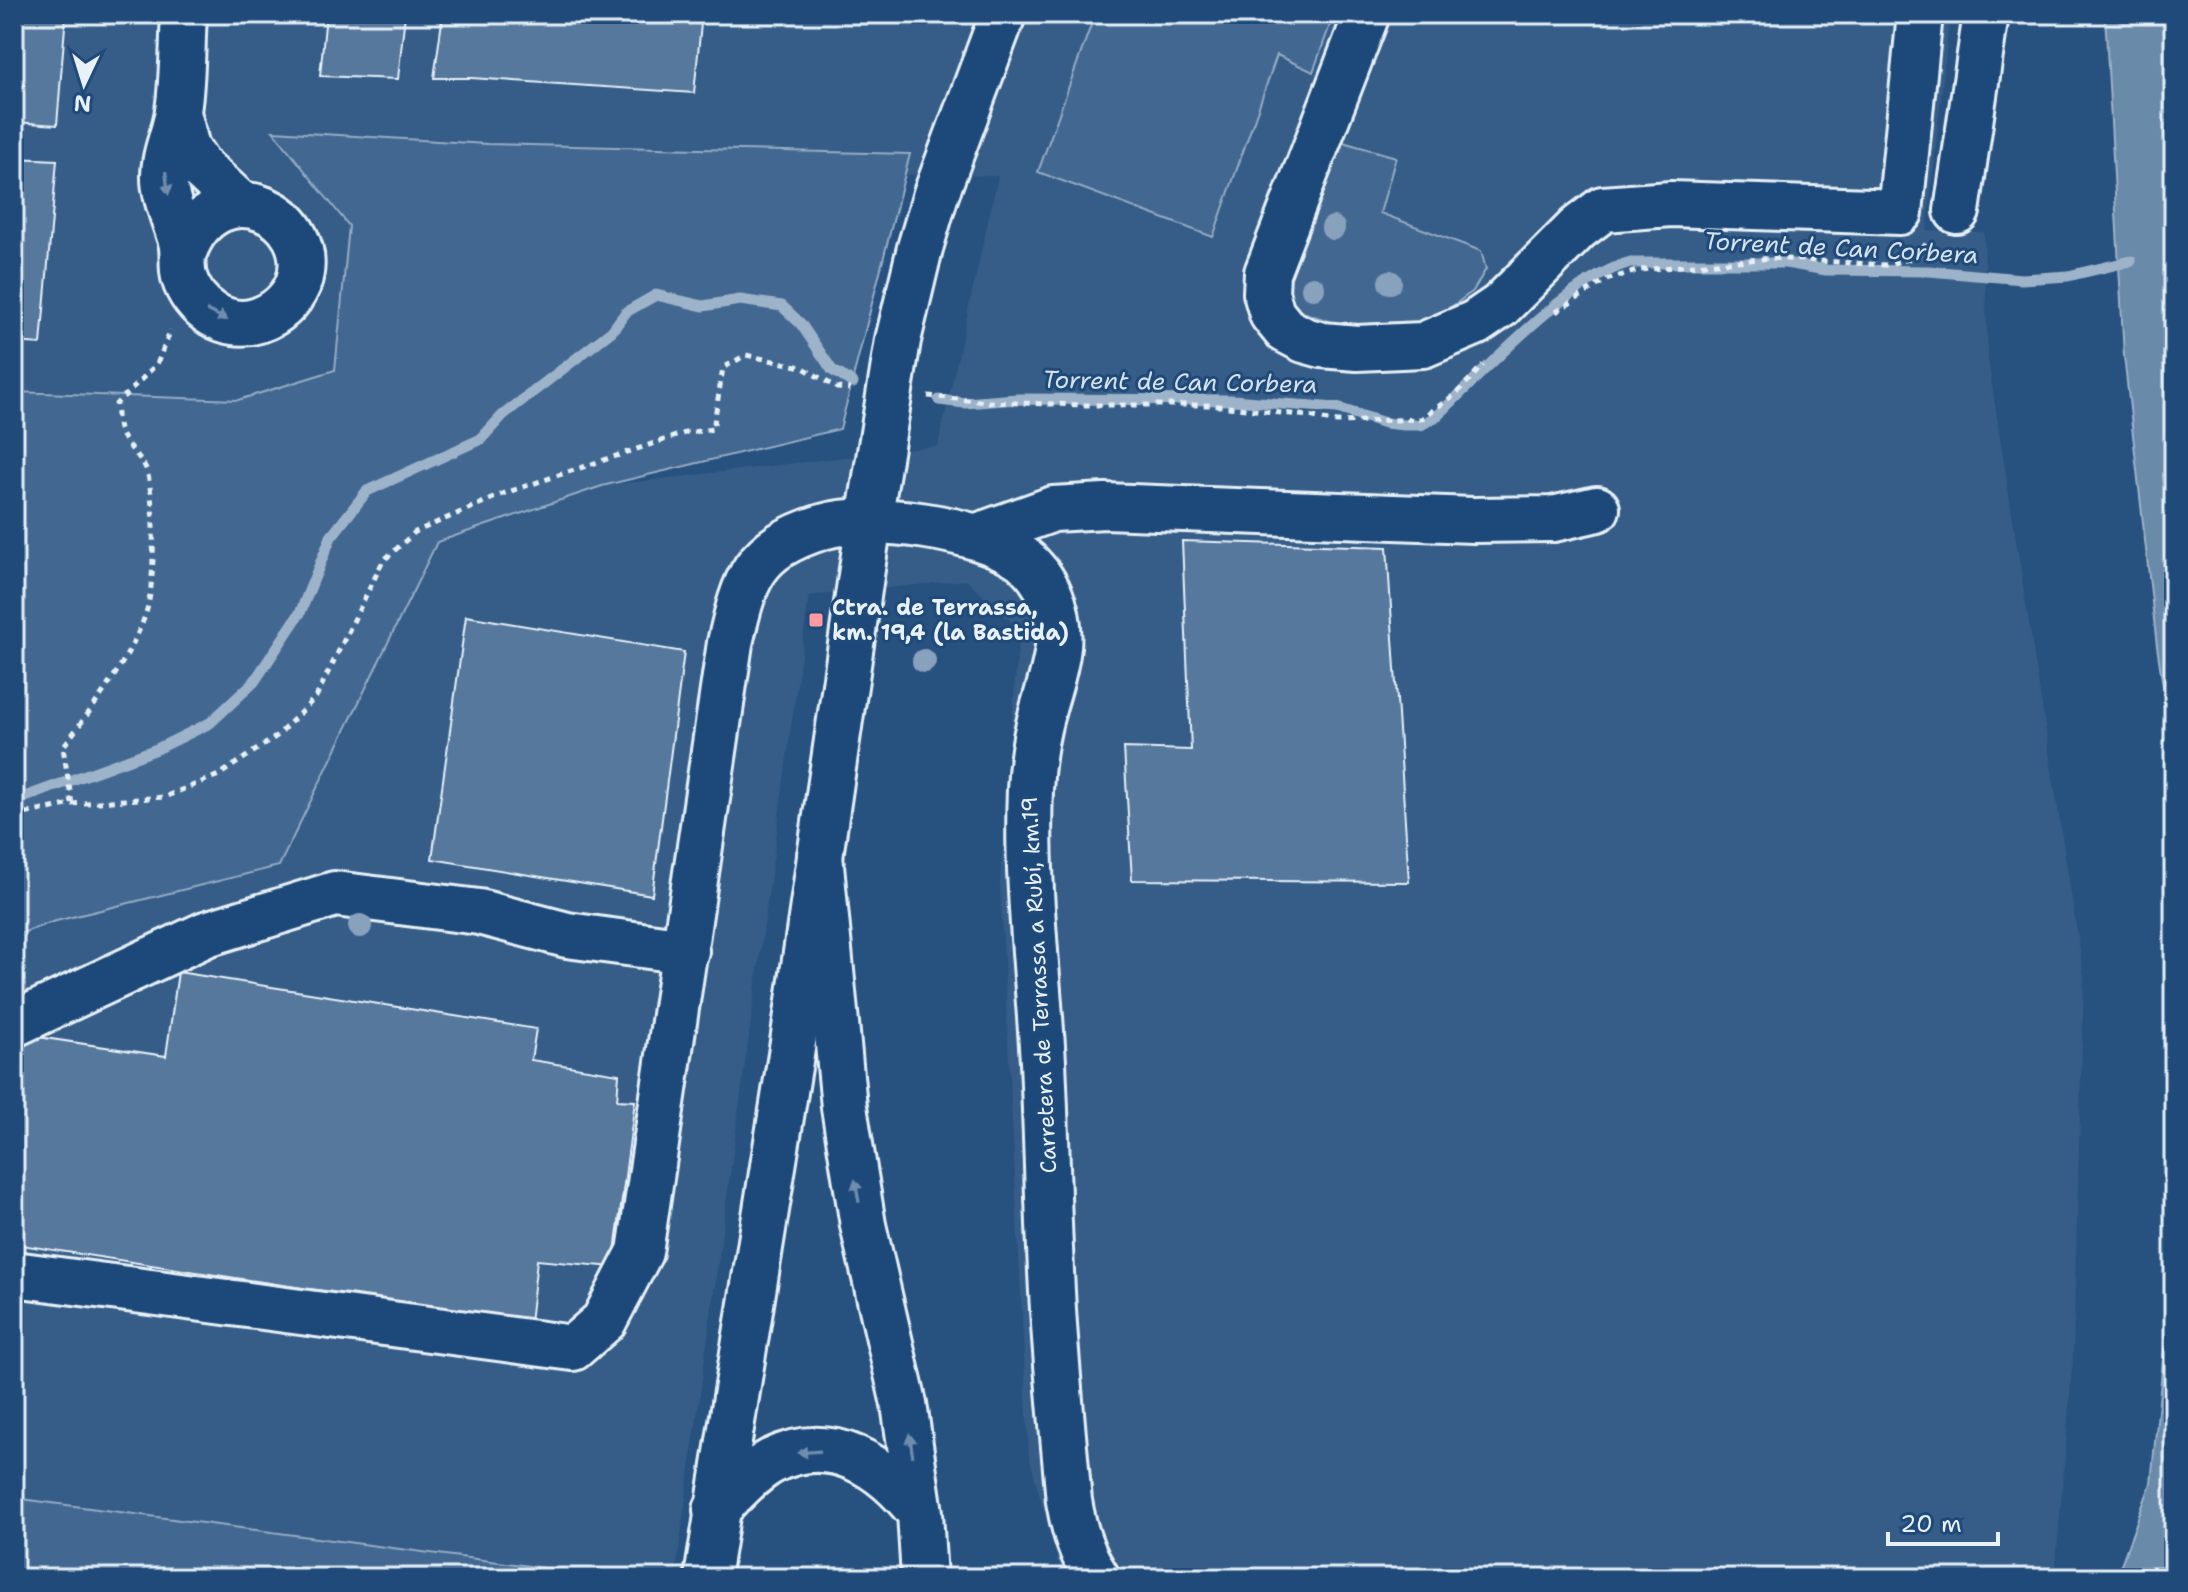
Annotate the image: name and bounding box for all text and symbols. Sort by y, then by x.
north arrow [44,44,124,124]
text: N [73,88,92,119]
one-way arrow [160,170,173,195]
water label: Torrent de Can Corbera [1703,225,1979,271]
one-way arrow [205,308,228,322]
water label: Torrent de Can Corbera [1042,364,1318,400]
place label: Ctra. de Terrassa, km. 19,4 (la Bastida) [832,593,1069,647]
marker: Ctra. de Terrassa, km. 19,4 (la Bastida) [807,611,825,629]
street label: Carretera de Terrassa a Rubí, km.19 [1015,796,1063,1174]
one-way arrow [850,1178,862,1203]
one-way arrow [904,1432,917,1457]
one-way arrow [796,1446,821,1459]
scale bar [1888,1496,1998,1546]
text: 20 m [1900,1508,1962,1540]

